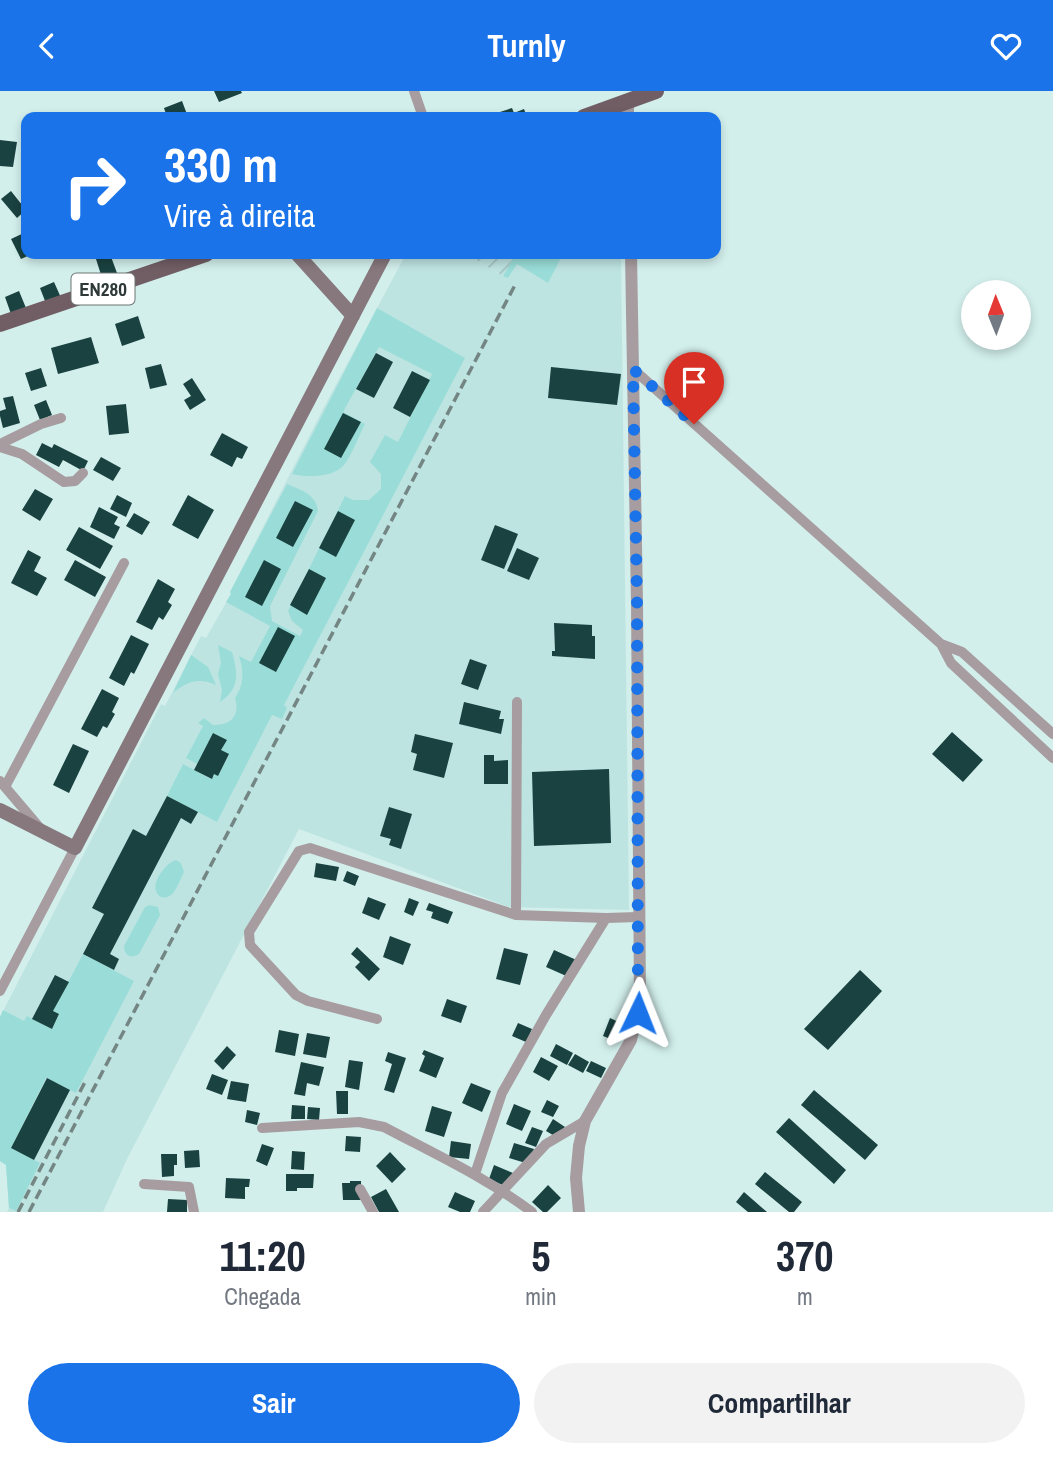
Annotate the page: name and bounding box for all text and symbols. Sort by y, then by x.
text: Turnly [487,24,566,67]
icon: back [28,27,66,65]
icon: heart [987,27,1025,65]
text: 330 m [164,131,278,197]
icon: right [49,140,140,231]
text: Vire à direita [164,194,315,237]
road number: EN280 [72,273,134,305]
north arrow [961,280,1031,350]
map controls [961,280,1031,350]
pin [664,352,724,424]
icon: arrive [675,363,713,401]
position arrow [601,976,675,1050]
text: 11:20 [219,1228,306,1284]
text: 5 [531,1228,550,1284]
text: 370 [776,1228,834,1284]
text: Chegada [224,1281,301,1312]
text: min [525,1281,557,1312]
text: m [797,1281,813,1312]
button: Sair [28,1363,520,1443]
button: Compartilhar [534,1363,1025,1443]

